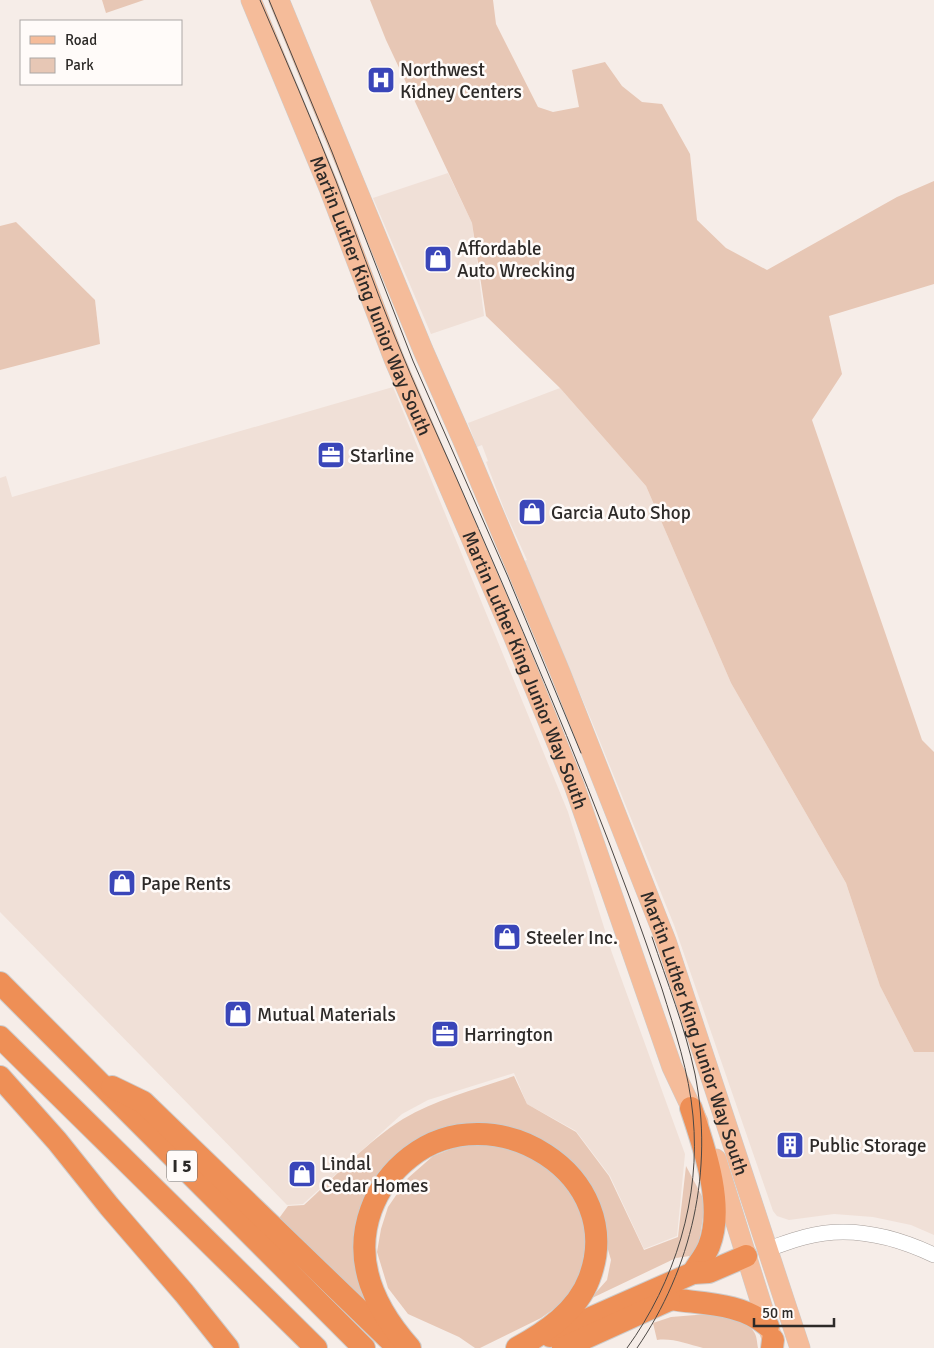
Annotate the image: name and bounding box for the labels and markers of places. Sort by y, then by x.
place label: Northwest Kidney Centers [400,58,522,104]
hospital icon: Northwest Kidney Centers [366,65,396,95]
place label: Affordable Auto Wrecking [457,237,575,283]
shop icon: Affordable Auto Wrecking [423,244,453,274]
office icon: Starline [316,440,346,470]
place label: Starline [350,444,414,468]
shop icon: Garcia Auto Shop [517,497,547,527]
place label: Garcia Auto Shop [551,501,691,525]
shop icon: Pape Rents [107,868,137,898]
place label: Pape Rents [141,872,231,896]
shop icon: Steeler Inc. [492,922,522,952]
place label: Steeler Inc. [526,926,618,950]
shop icon: Mutual Materials [223,999,253,1029]
place label: Mutual Materials [257,1003,396,1027]
office icon: Harrington [430,1019,460,1049]
place label: Harrington [464,1023,553,1047]
building icon: Public Storage [775,1130,805,1160]
place label: Public Storage [809,1134,927,1158]
place label: Lindal Cedar Homes [321,1152,428,1198]
shop icon: Lindal Cedar Homes [287,1159,317,1189]

